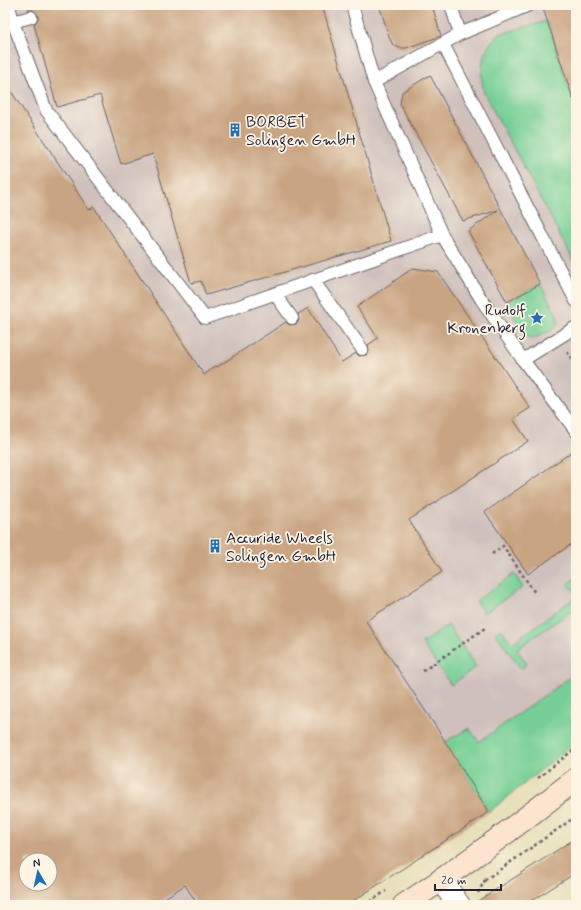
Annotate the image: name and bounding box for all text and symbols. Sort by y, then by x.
place label: BORBET Solingen GmbH [246,112,356,152]
building icon: BORBET Solingen GmbH [227,122,243,138]
place label: Rudolf Kronenberg [447,300,526,340]
place icon: Rudolf Kronenberg [529,310,545,326]
place label: Accuride Wheels Solingen GmbH [226,528,336,568]
building icon: Accuride Wheels Solingen GmbH [207,538,223,554]
north arrow [18,852,58,892]
text: N [32,856,41,871]
scale bar [435,866,501,892]
text: 20 m [441,873,467,889]

